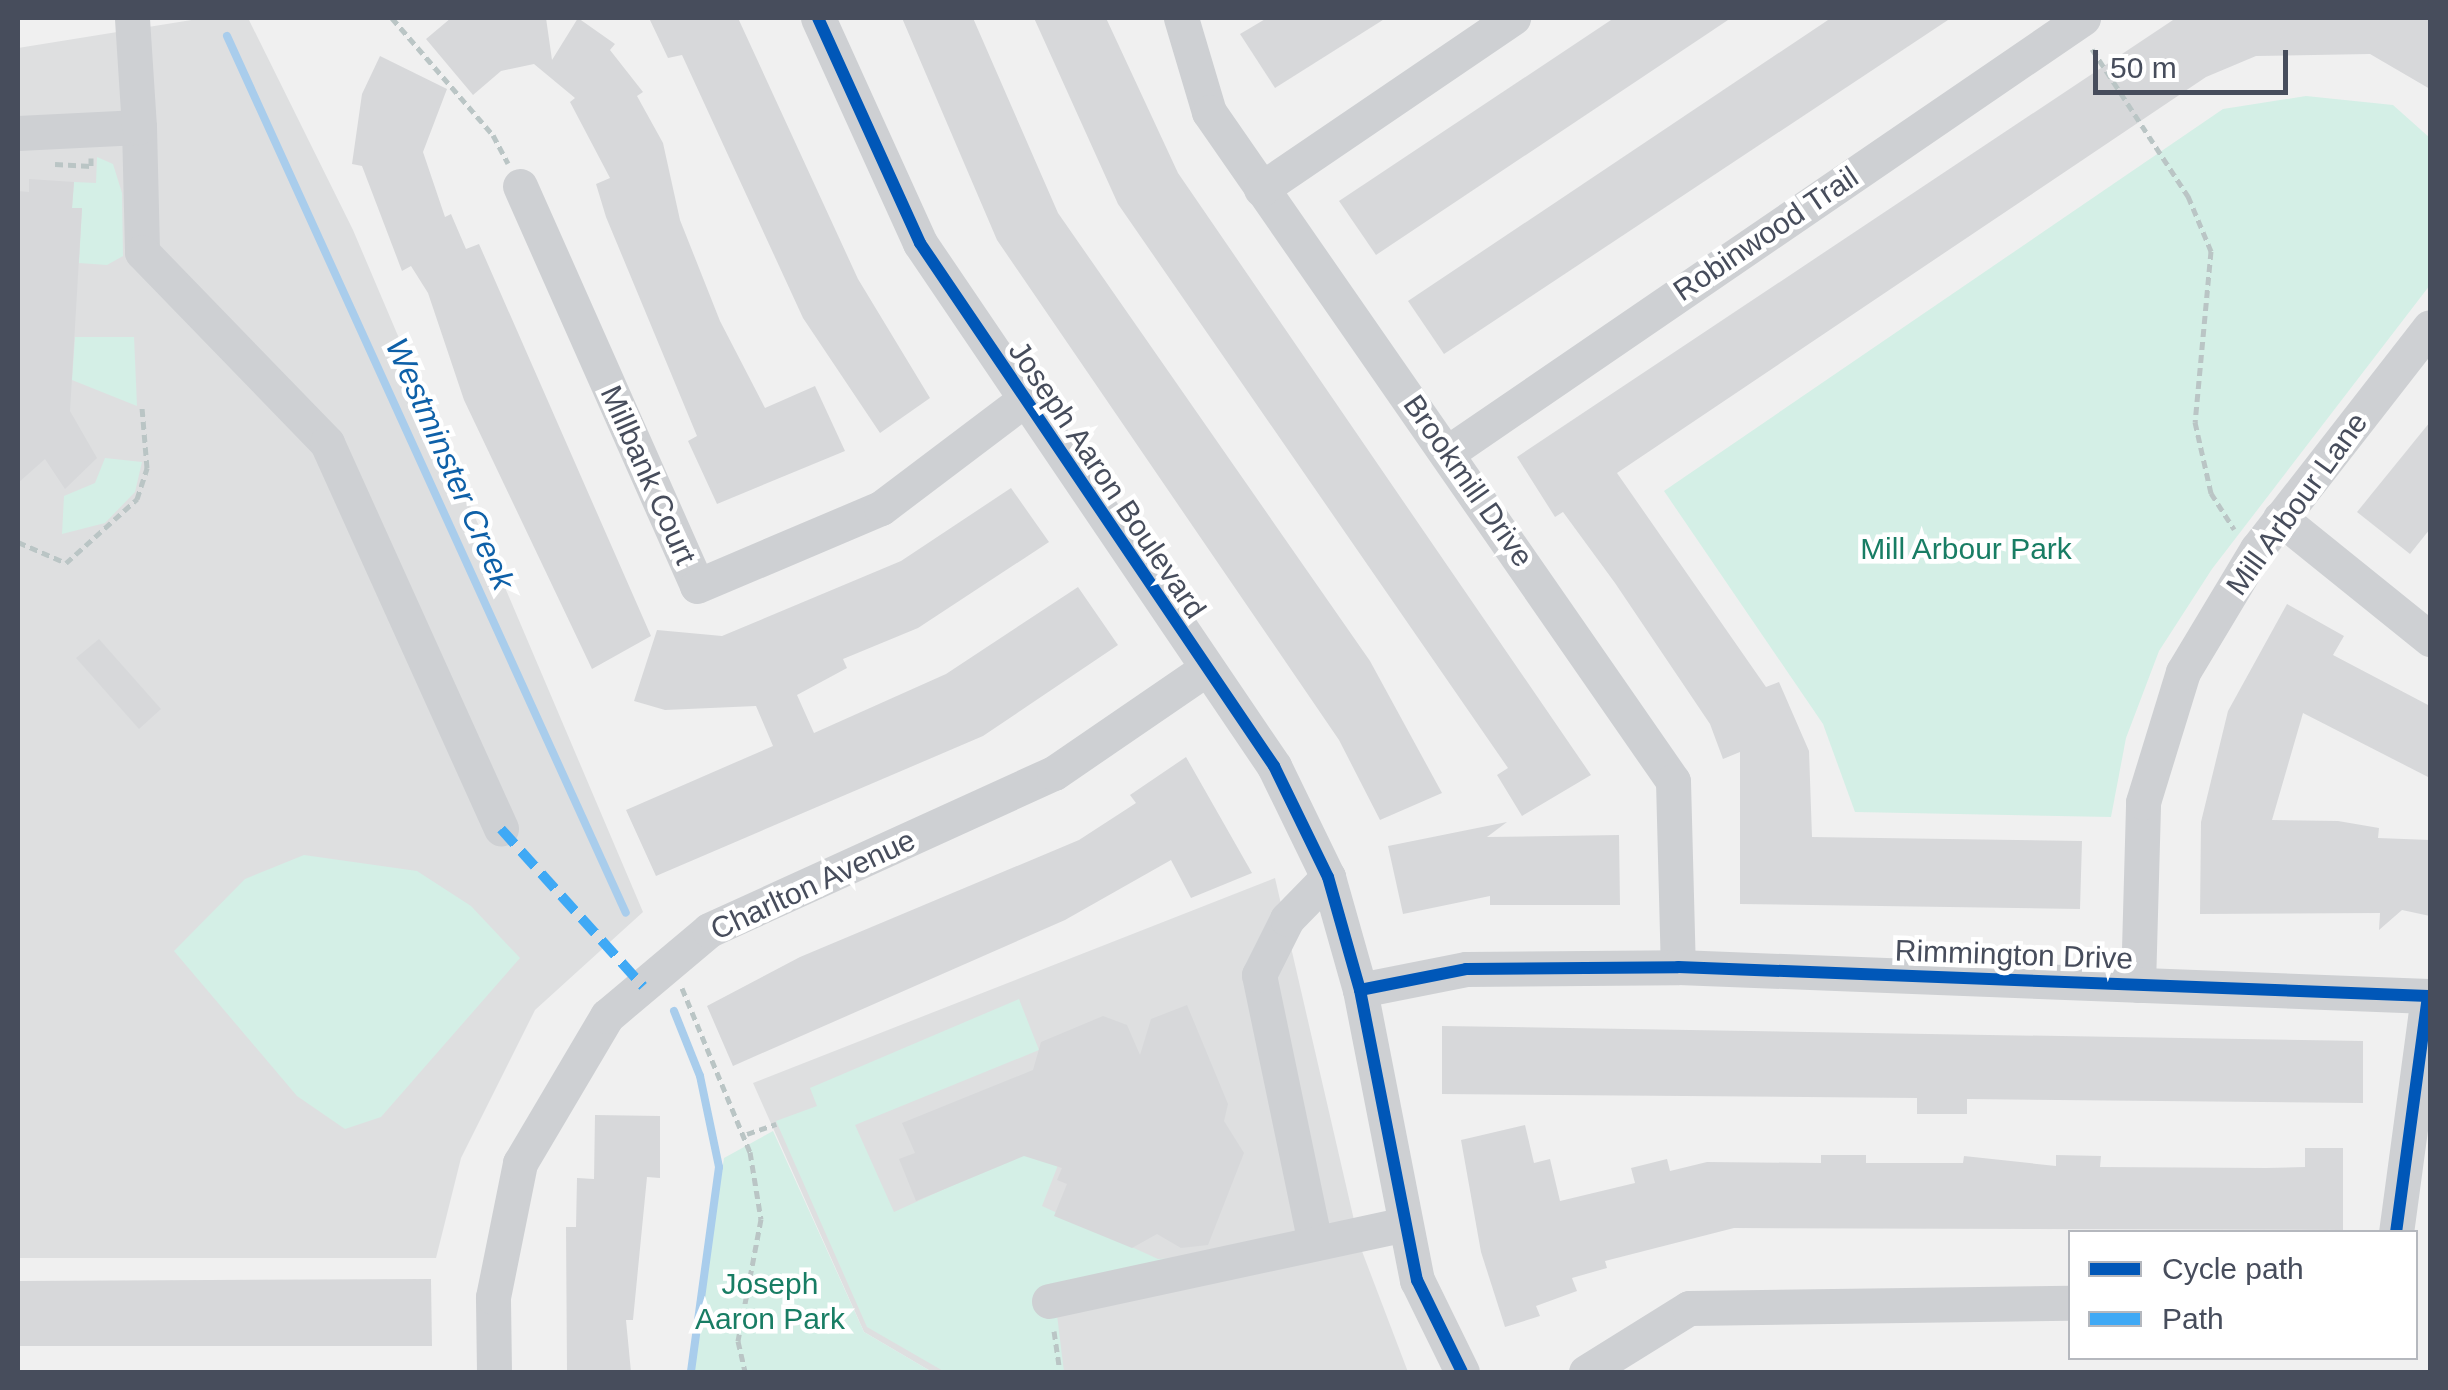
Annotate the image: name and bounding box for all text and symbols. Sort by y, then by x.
scale bar [2098,30,2293,92]
text: 50 m [2110,51,2177,84]
street label: Robinwood Trail [1667,159,1865,309]
water label: Westminster Creek [377,332,523,596]
street label: Joseph Aaron Boulevard [1000,334,1214,626]
street label: Millbank Court [593,380,703,570]
street label: Brookmill Drive [1395,388,1541,574]
street label: Mill Arbour Lane [2218,405,2376,603]
park label: Mill Arbour Park [1859,531,2073,567]
street label: Charlton Avenue [704,822,922,948]
street label: Rimmington Drive [1894,933,2134,977]
legend [2068,1230,2418,1360]
text: Cycle path [2162,1252,2304,1285]
park label: Joseph Aaron Park [695,1266,845,1336]
text: Path [2162,1302,2224,1335]

